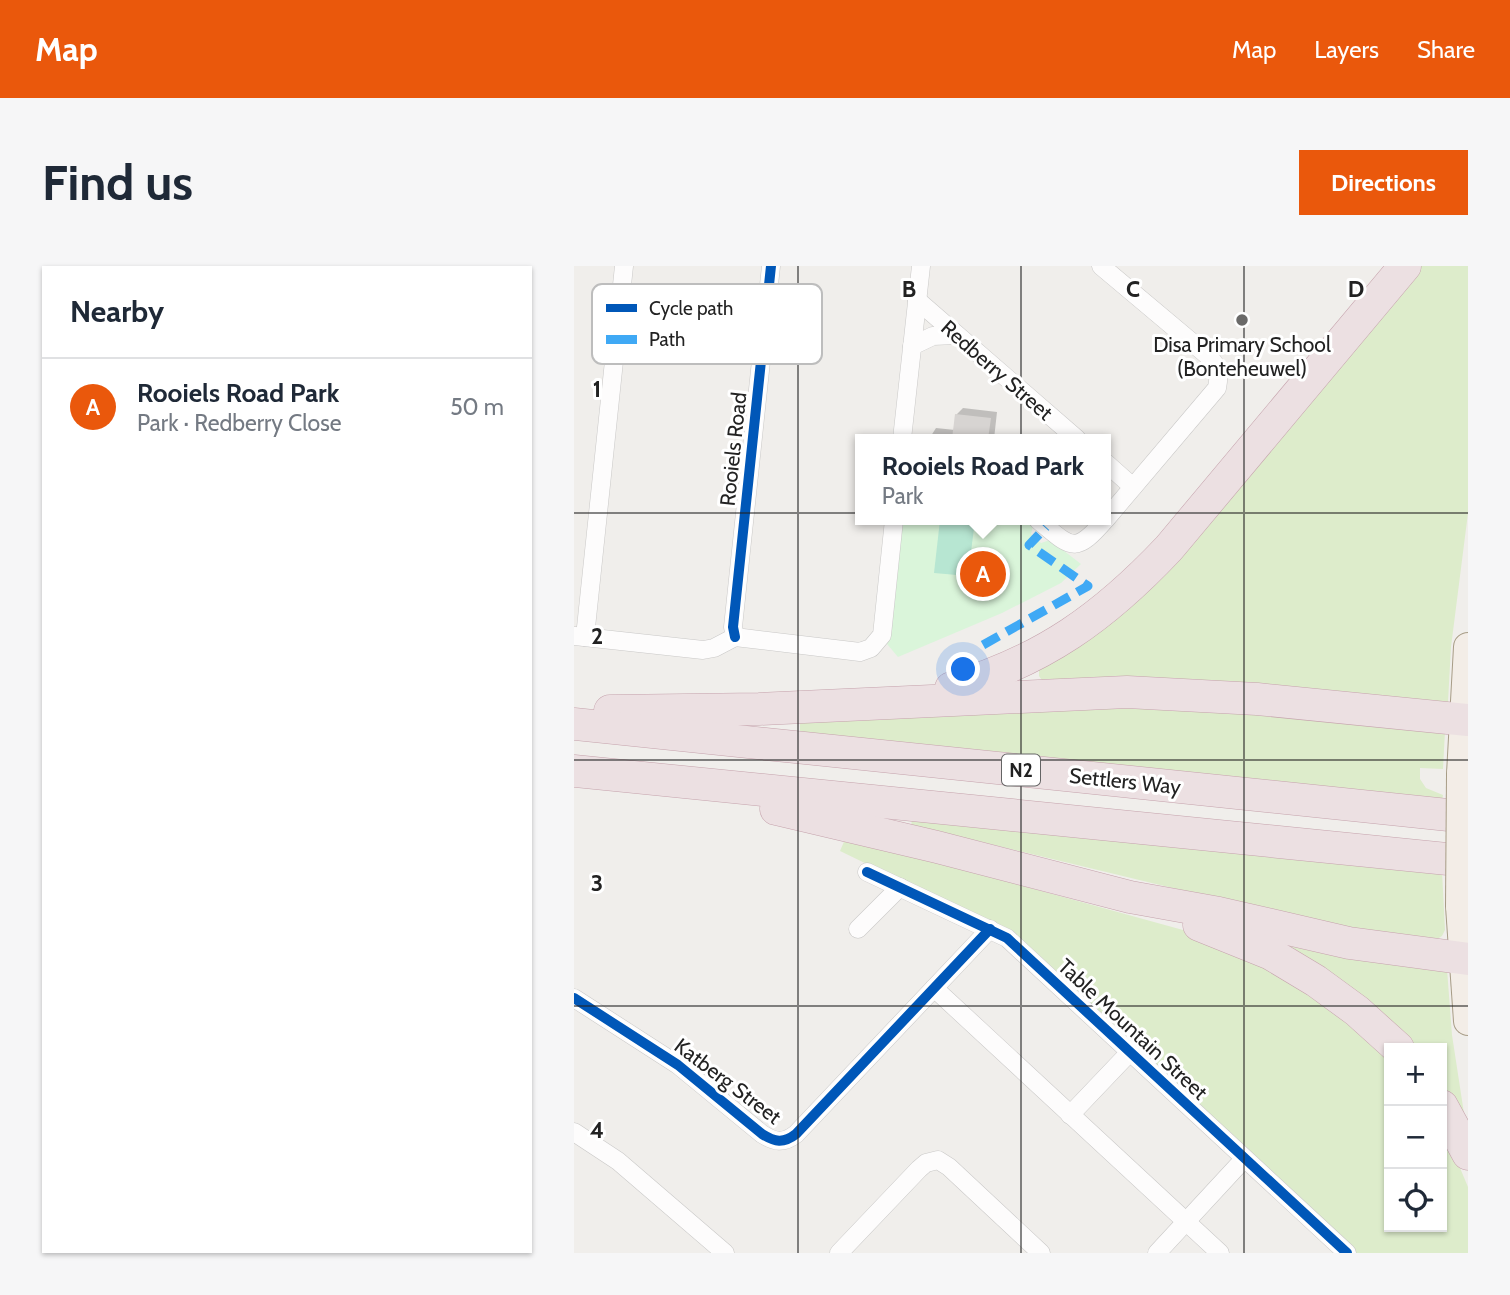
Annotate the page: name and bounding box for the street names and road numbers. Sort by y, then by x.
street label: Redberry Street [936,315,1058,425]
street label: Rooiels Road [715,391,751,507]
road number: N2 [1002,755,1040,786]
street label: Settlers Way [1068,763,1182,799]
street label: Table Mountain Street [1053,953,1213,1105]
street label: Katberg Street [670,1033,786,1129]

